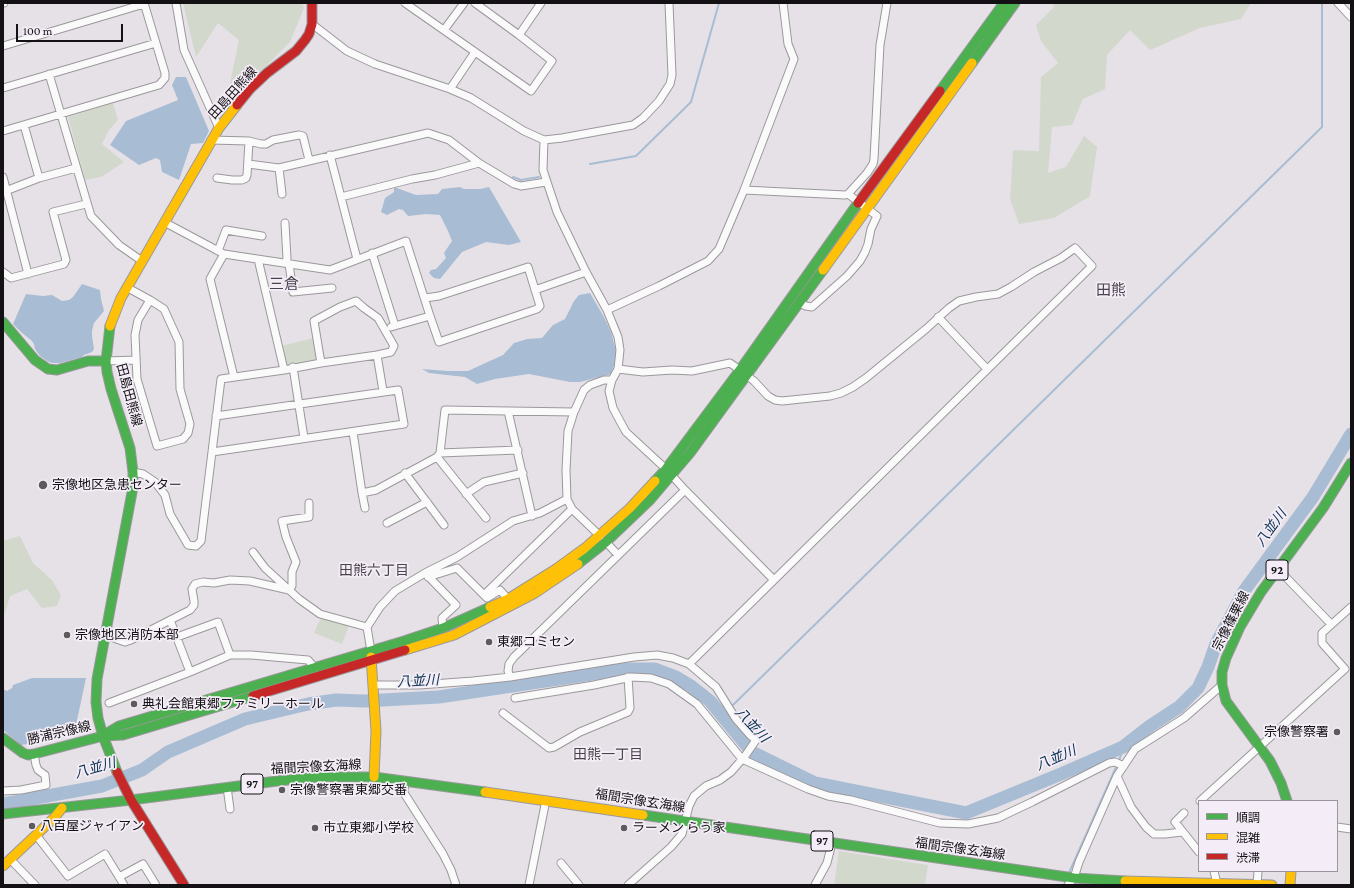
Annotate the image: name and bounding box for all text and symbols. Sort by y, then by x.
scale bar [18,16,125,42]
text: 100 m [23,24,52,38]
street label: 田島田熊線 [205,64,261,122]
district label: 三倉 [269,275,299,293]
district label: 田熊 [1096,281,1126,299]
street label: 田島田熊線 [113,362,145,428]
place label: 宗像地区急患センター [52,477,182,493]
marker: 宗像地区急患センター [37,479,49,491]
water label: 八並川 [1252,506,1290,550]
road number: 92 [1266,560,1288,580]
district label: 田熊六丁目 [339,563,409,579]
street label: 宗像篠栗線 [1209,589,1253,653]
place label: 宗像地区消防本部 [75,627,179,643]
marker: 宗像地区消防本部 [62,630,72,640]
place label: 東郷コミセン [497,634,575,650]
marker: 東郷コミセン [484,637,494,647]
water label: 八並川 [397,672,439,690]
place label: 典礼会館東郷ファミリーホール [142,696,324,712]
marker: 典礼会館東郷ファミリーホール [129,699,139,709]
water label: 八並川 [732,704,772,746]
street label: 勝浦宗像線 [26,718,92,748]
place label: 宗像警察署 [1264,724,1329,740]
marker: 宗像警察署 [1332,727,1342,737]
water label: 八並川 [1033,742,1079,774]
district label: 田熊一丁目 [573,747,643,763]
water label: 八並川 [72,754,118,782]
street label: 福間宗像玄海線 [270,757,362,777]
road number: 97 [241,774,263,794]
place label: 宗像警察署東郷交番 [290,782,407,798]
marker: 宗像警察署東郷交番 [277,785,287,795]
street label: 福間宗像玄海線 [594,786,686,816]
legend [1198,800,1338,872]
text: 順調 [1236,811,1260,825]
place label: 八百屋ジャイアン [40,818,144,834]
place label: 市立東郷小学校 [323,820,414,836]
place label: ラーメン らう家 [632,820,725,836]
marker: 八百屋ジャイアン [27,821,37,831]
marker: 市立東郷小学校 [310,823,320,833]
marker: ラーメン らう家 [619,823,629,833]
road number: 97 [811,831,833,851]
text: 混雑 [1236,831,1260,845]
street label: 福間宗像玄海線 [914,835,1006,863]
text: 渋滞 [1236,851,1260,865]

